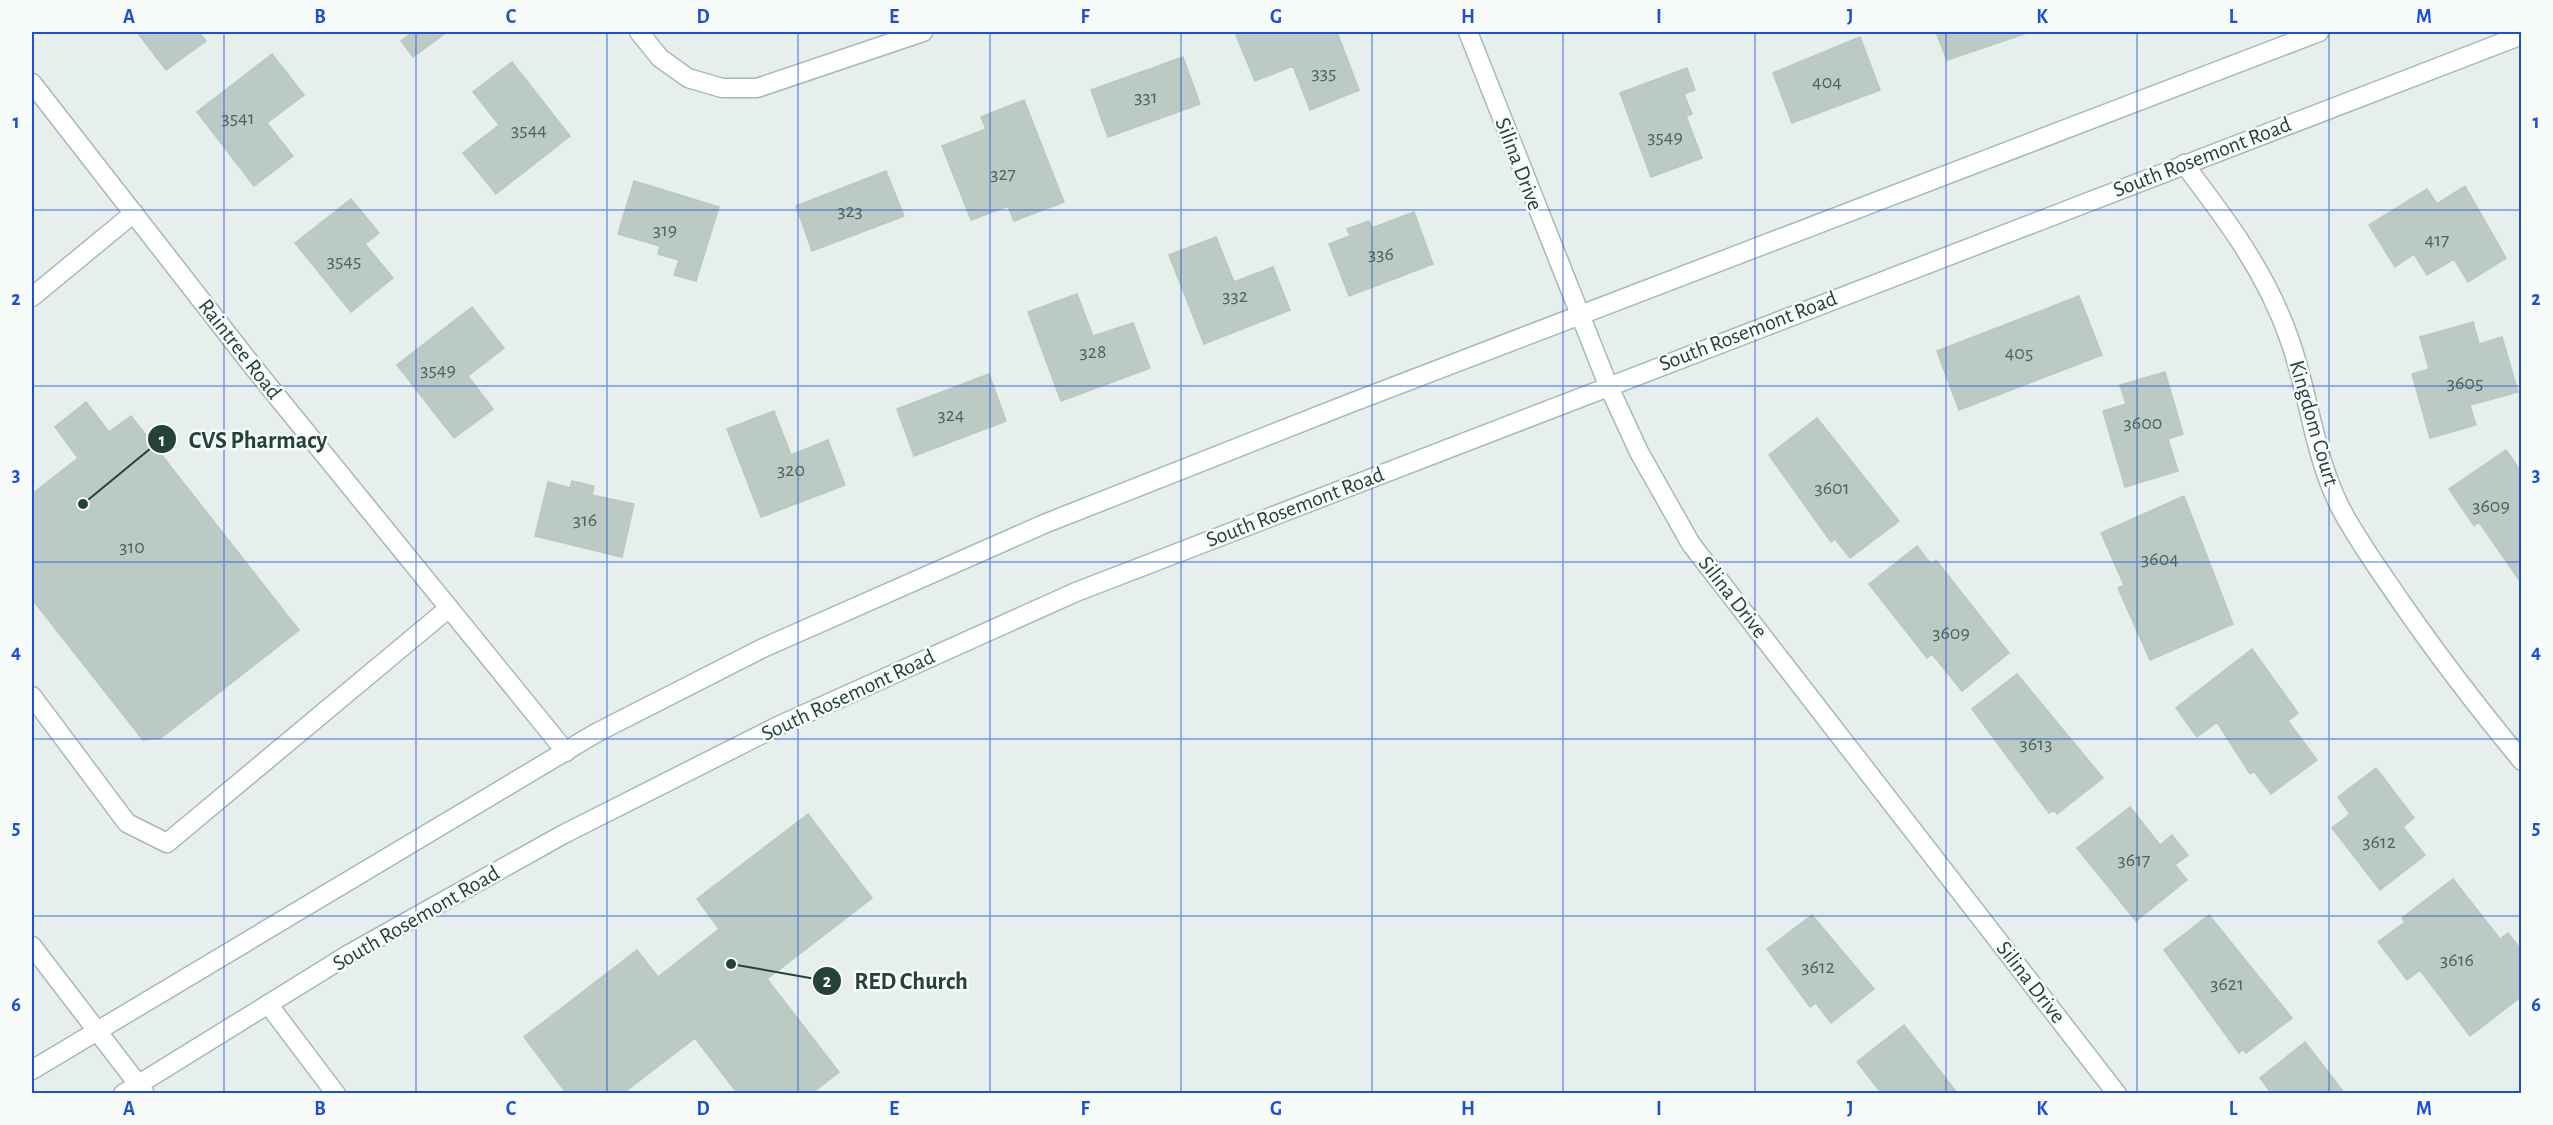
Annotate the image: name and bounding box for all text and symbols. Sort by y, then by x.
text: A [123,7,135,27]
text: B [314,7,326,27]
text: C [506,7,517,27]
text: D [696,7,710,27]
text: E [889,7,899,27]
text: F [1080,7,1090,27]
text: G [1270,7,1282,27]
text: H [1461,7,1475,27]
text: I [1656,7,1662,27]
text: J [1847,7,1853,27]
text: K [2036,7,2048,27]
text: L [2229,7,2238,27]
text: M [2416,7,2432,27]
house number: 335 [1312,63,1336,83]
house number: 404 [1812,72,1842,92]
house number: 331 [1134,87,1158,107]
house number: 3541 [221,108,255,128]
text: 1 [12,112,20,132]
text: 1 [2532,112,2540,132]
street label: South Rosemont Road [2110,113,2294,201]
street label: Silina Drive [1491,115,1547,213]
house number: 3544 [511,120,547,140]
house number: 3549 [1647,127,1683,147]
house number: 327 [990,164,1016,184]
house number: 323 [837,201,863,221]
house number: 319 [653,220,677,240]
house number: 417 [2425,230,2449,250]
house number: 336 [1368,244,1394,264]
house number: 3545 [327,251,361,271]
house number: 332 [1222,286,1248,306]
street label: South Rosemont Road [1656,287,1840,375]
text: 2 [11,289,21,309]
text: 2 [2531,289,2541,309]
street label: Raintree Road [194,295,286,403]
house number: 328 [1080,342,1106,362]
house number: 405 [2005,343,2033,363]
street label: Kingdom Court [2286,358,2342,488]
house number: 3549 [420,360,456,380]
house number: 3605 [2447,373,2483,393]
house number: 324 [938,405,964,425]
house number: 3600 [2124,413,2162,433]
callout: CVS Pharmacy [147,418,339,460]
text: CVS Pharmacy [189,429,327,453]
text: 1 [159,432,165,450]
house number: 320 [777,460,805,480]
street label: South Rosemont Road [1203,463,1387,551]
text: 3 [12,465,20,485]
text: 3 [2532,465,2540,485]
house number: 3601 [1814,478,1850,498]
house number: 3609 [2472,496,2510,516]
house number: 316 [573,510,597,530]
house number: 310 [119,537,145,557]
house number: 3604 [2141,549,2179,569]
street label: Silina Drive [1694,552,1772,642]
house number: 3609 [1932,623,1970,643]
text: 4 [11,642,21,662]
text: 4 [2531,642,2541,662]
street label: South Rosemont Road [758,645,938,745]
house number: 3613 [2020,734,2052,754]
text: 5 [12,818,20,838]
text: 5 [2532,818,2540,838]
house number: 3612 [2362,832,2396,852]
house number: 3617 [2118,850,2150,870]
street label: South Rosemont Road [329,861,503,975]
street label: Silina Drive [1992,937,2070,1027]
house number: 3616 [2440,950,2474,970]
house number: 3612 [1801,957,1835,977]
callout: RED Church [812,960,980,1002]
text: RED Church [854,970,968,994]
text: 2 [823,973,832,991]
house number: 3621 [2210,974,2244,994]
text: 6 [11,995,21,1015]
text: 6 [2531,995,2541,1015]
text: A [123,1099,135,1119]
text: B [314,1099,326,1119]
text: C [506,1099,517,1119]
text: D [696,1099,710,1119]
text: E [889,1099,899,1119]
text: F [1080,1099,1090,1119]
text: G [1270,1099,1282,1119]
text: H [1461,1099,1475,1119]
text: I [1656,1099,1662,1119]
text: J [1847,1099,1853,1119]
text: K [2036,1099,2048,1119]
text: L [2229,1099,2238,1119]
text: M [2416,1099,2432,1119]

